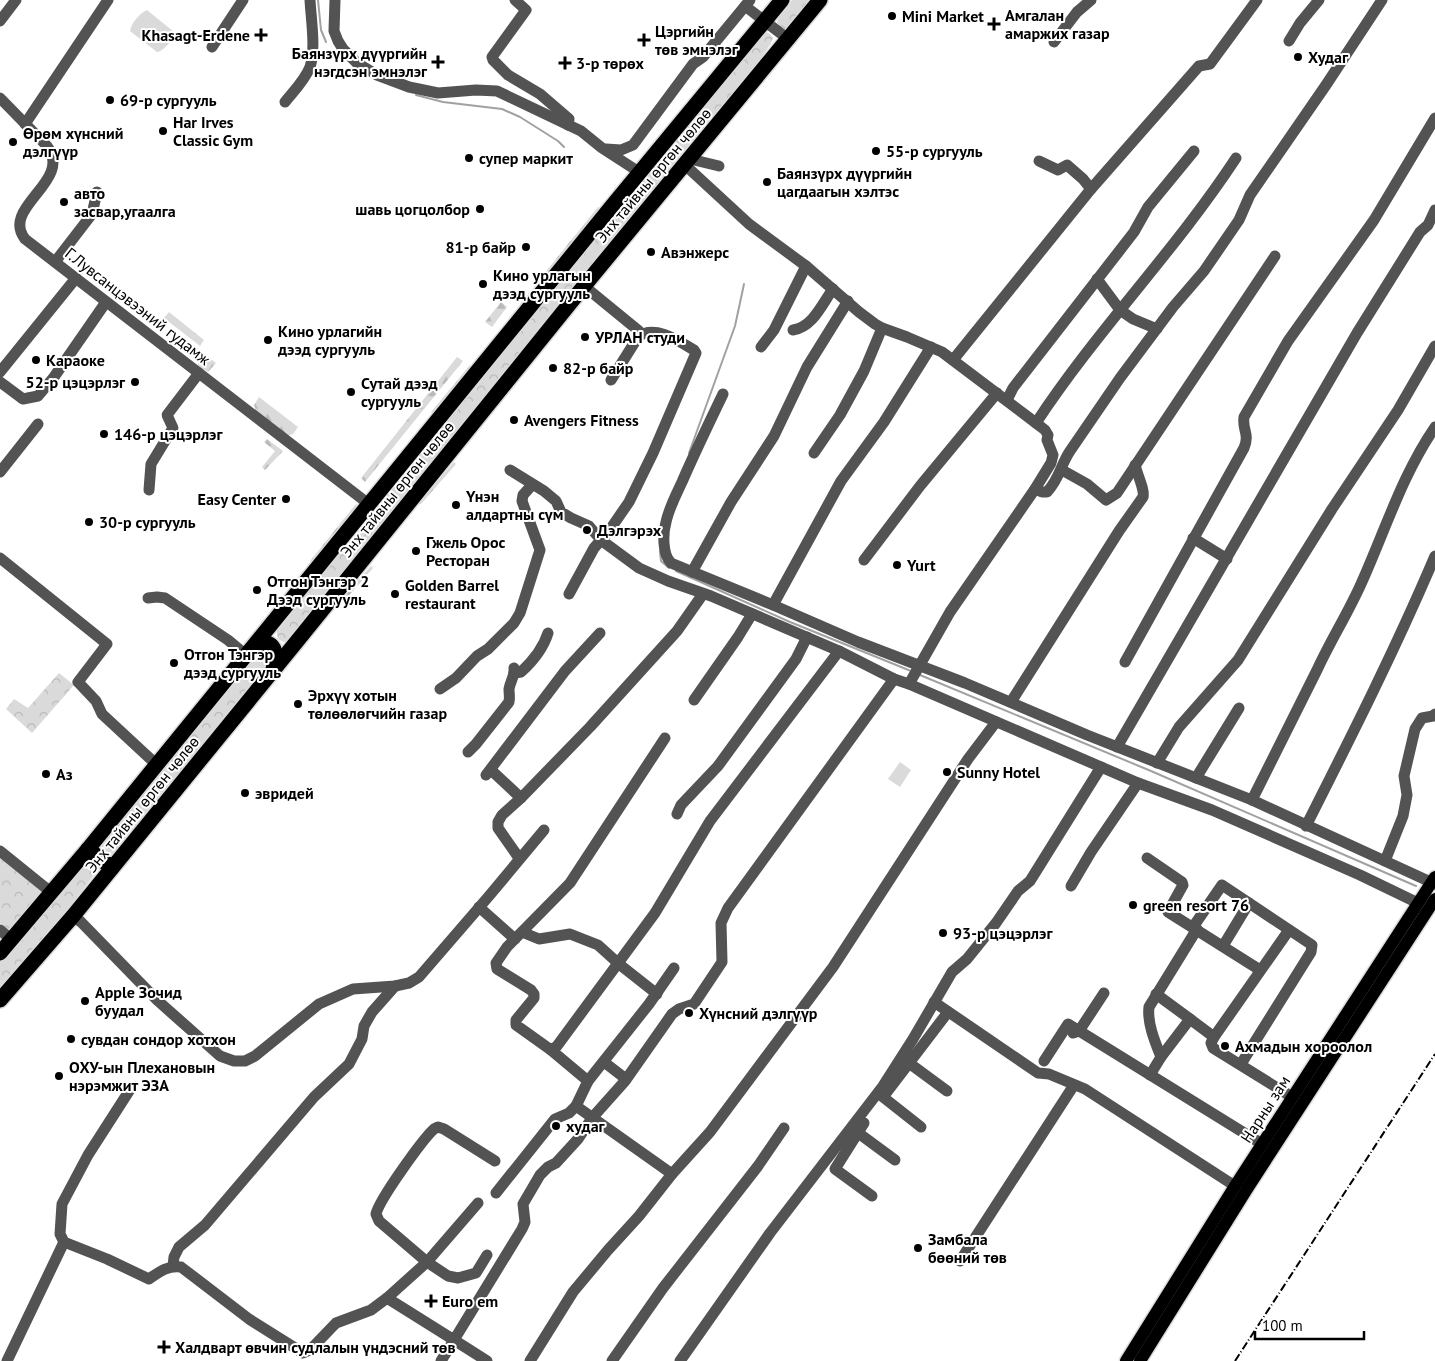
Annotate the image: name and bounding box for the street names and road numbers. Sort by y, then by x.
street label: Энх тайвны өргөн чөлөө [591,103,715,247]
street label: Г.Лувсанцэвээний гудамж [61,243,215,369]
street label: Энх тайвны өргөн чөлөө [336,417,458,561]
street label: Энх тайвны өргөн чөлөө [81,732,203,876]
street label: Нарны зам [1236,1072,1294,1146]

